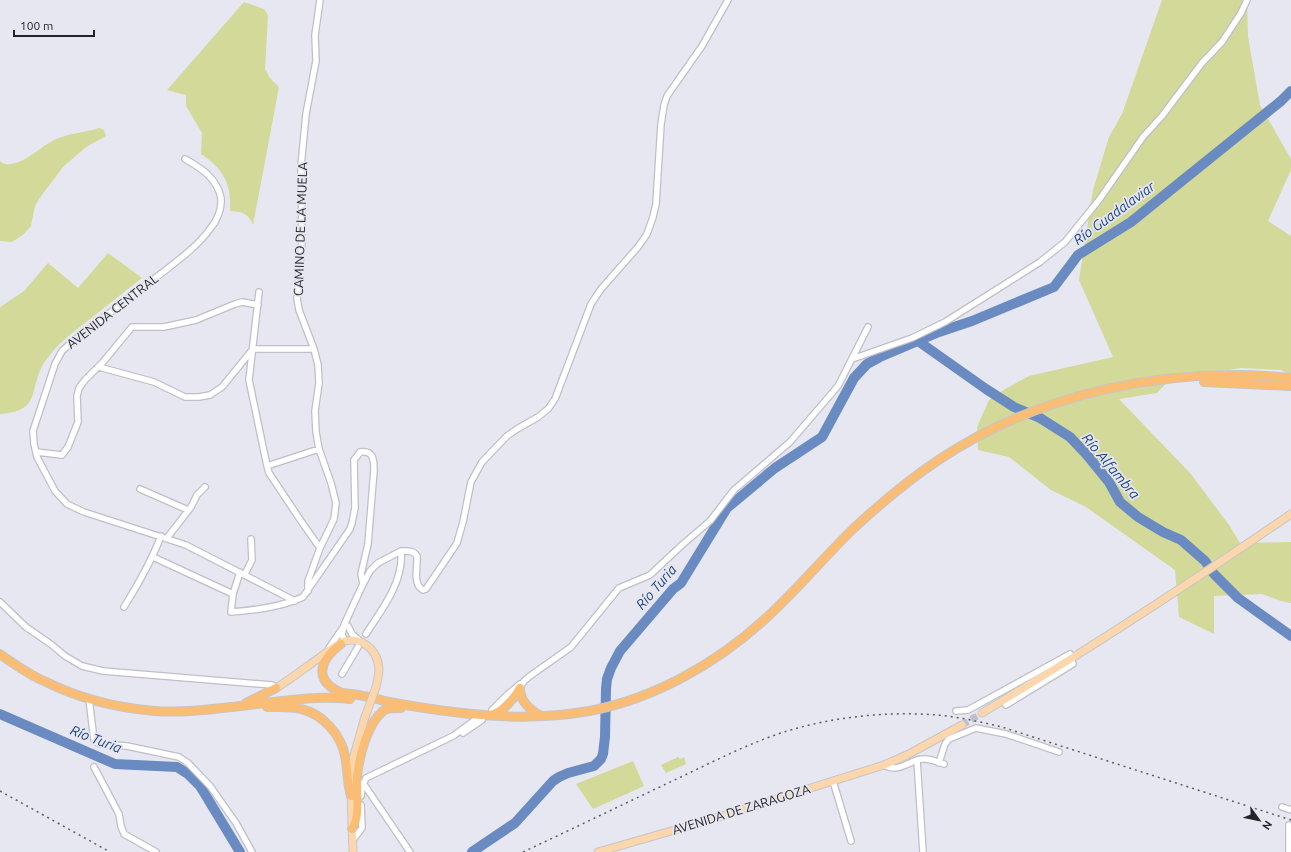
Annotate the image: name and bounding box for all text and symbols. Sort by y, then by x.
scale bar [14,12,94,38]
text: 100 m [20,19,53,32]
street label: CAMINO DE LA MUELA [291,161,309,296]
water label: Río Guadalaviar [1070,178,1158,248]
street label: AVENIDA CENTRAL [64,271,161,351]
water label: Río Alfambra [1079,430,1143,502]
water label: Río Turia [632,561,680,613]
water label: Río Turia [68,722,124,756]
street label: AVENIDA DE ZARAGOZA [670,781,812,837]
north arrow [1239,800,1279,840]
text: N [1260,819,1275,832]

